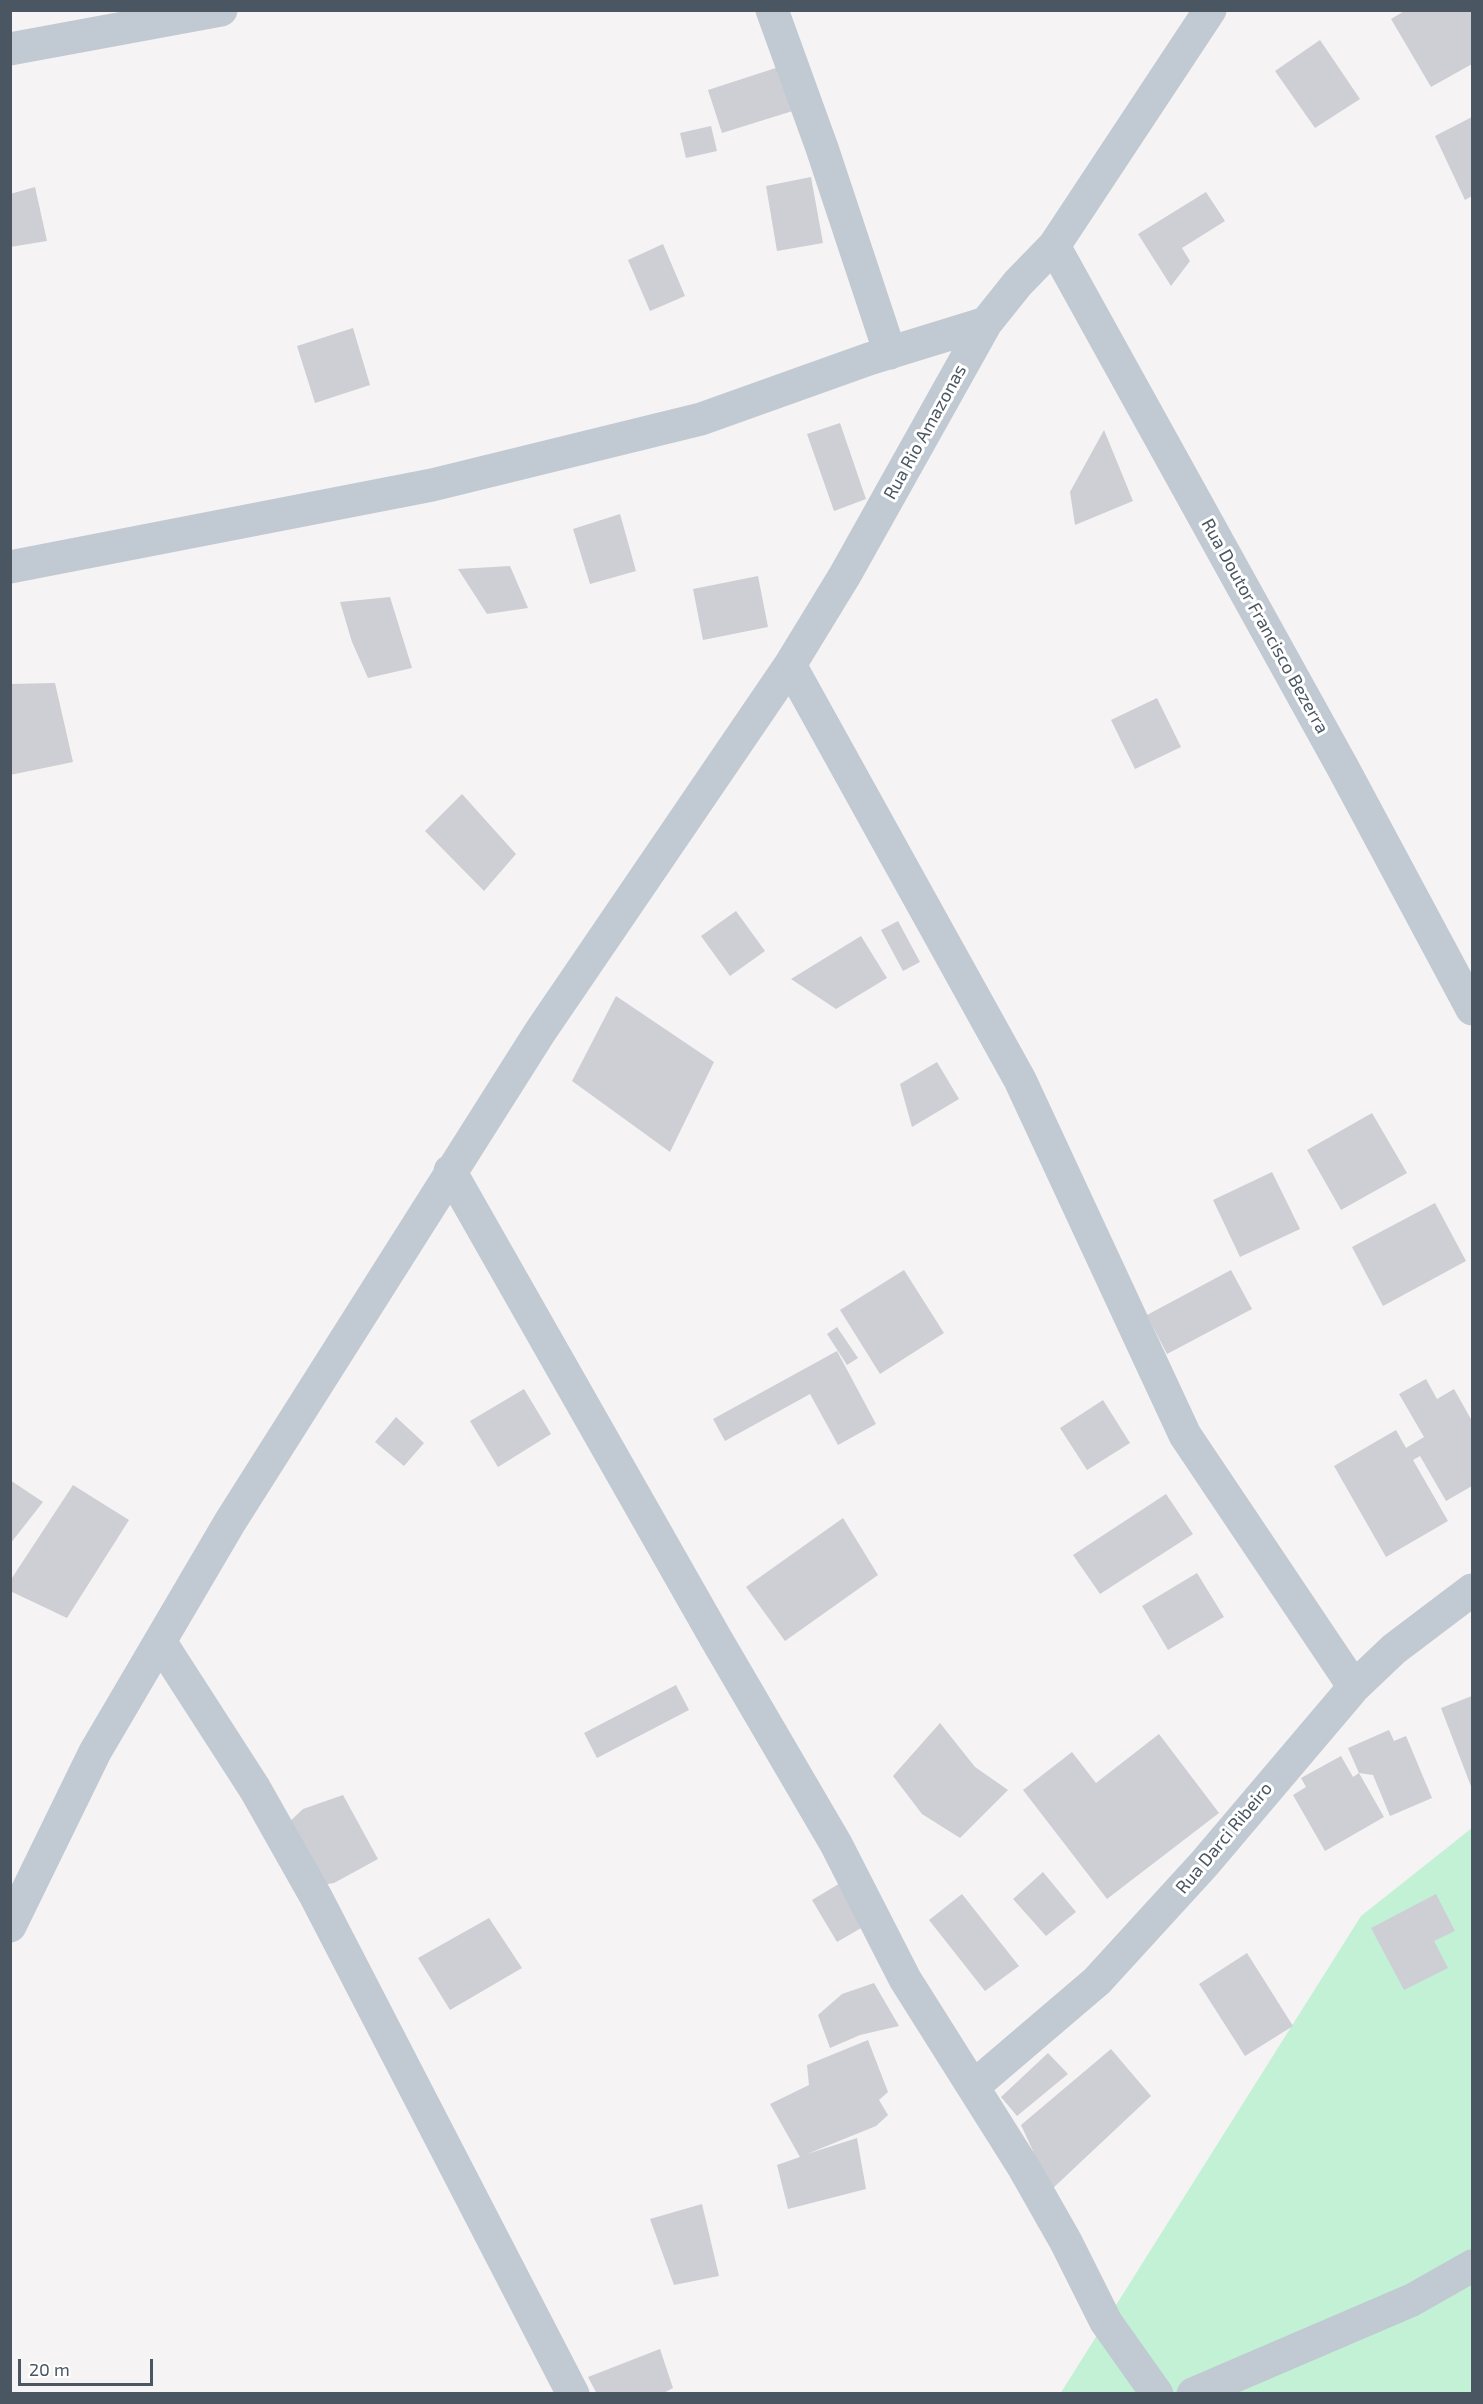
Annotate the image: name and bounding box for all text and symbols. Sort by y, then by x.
street label: Rua Rio Amazonas [879,361,971,503]
street label: Rua Doutor Francisco Bezerra [1197,515,1333,737]
street label: Rua Darci Ribeiro [1171,1778,1277,1898]
scale bar [21,2347,156,2385]
text: 20 m [29,2358,70,2380]

